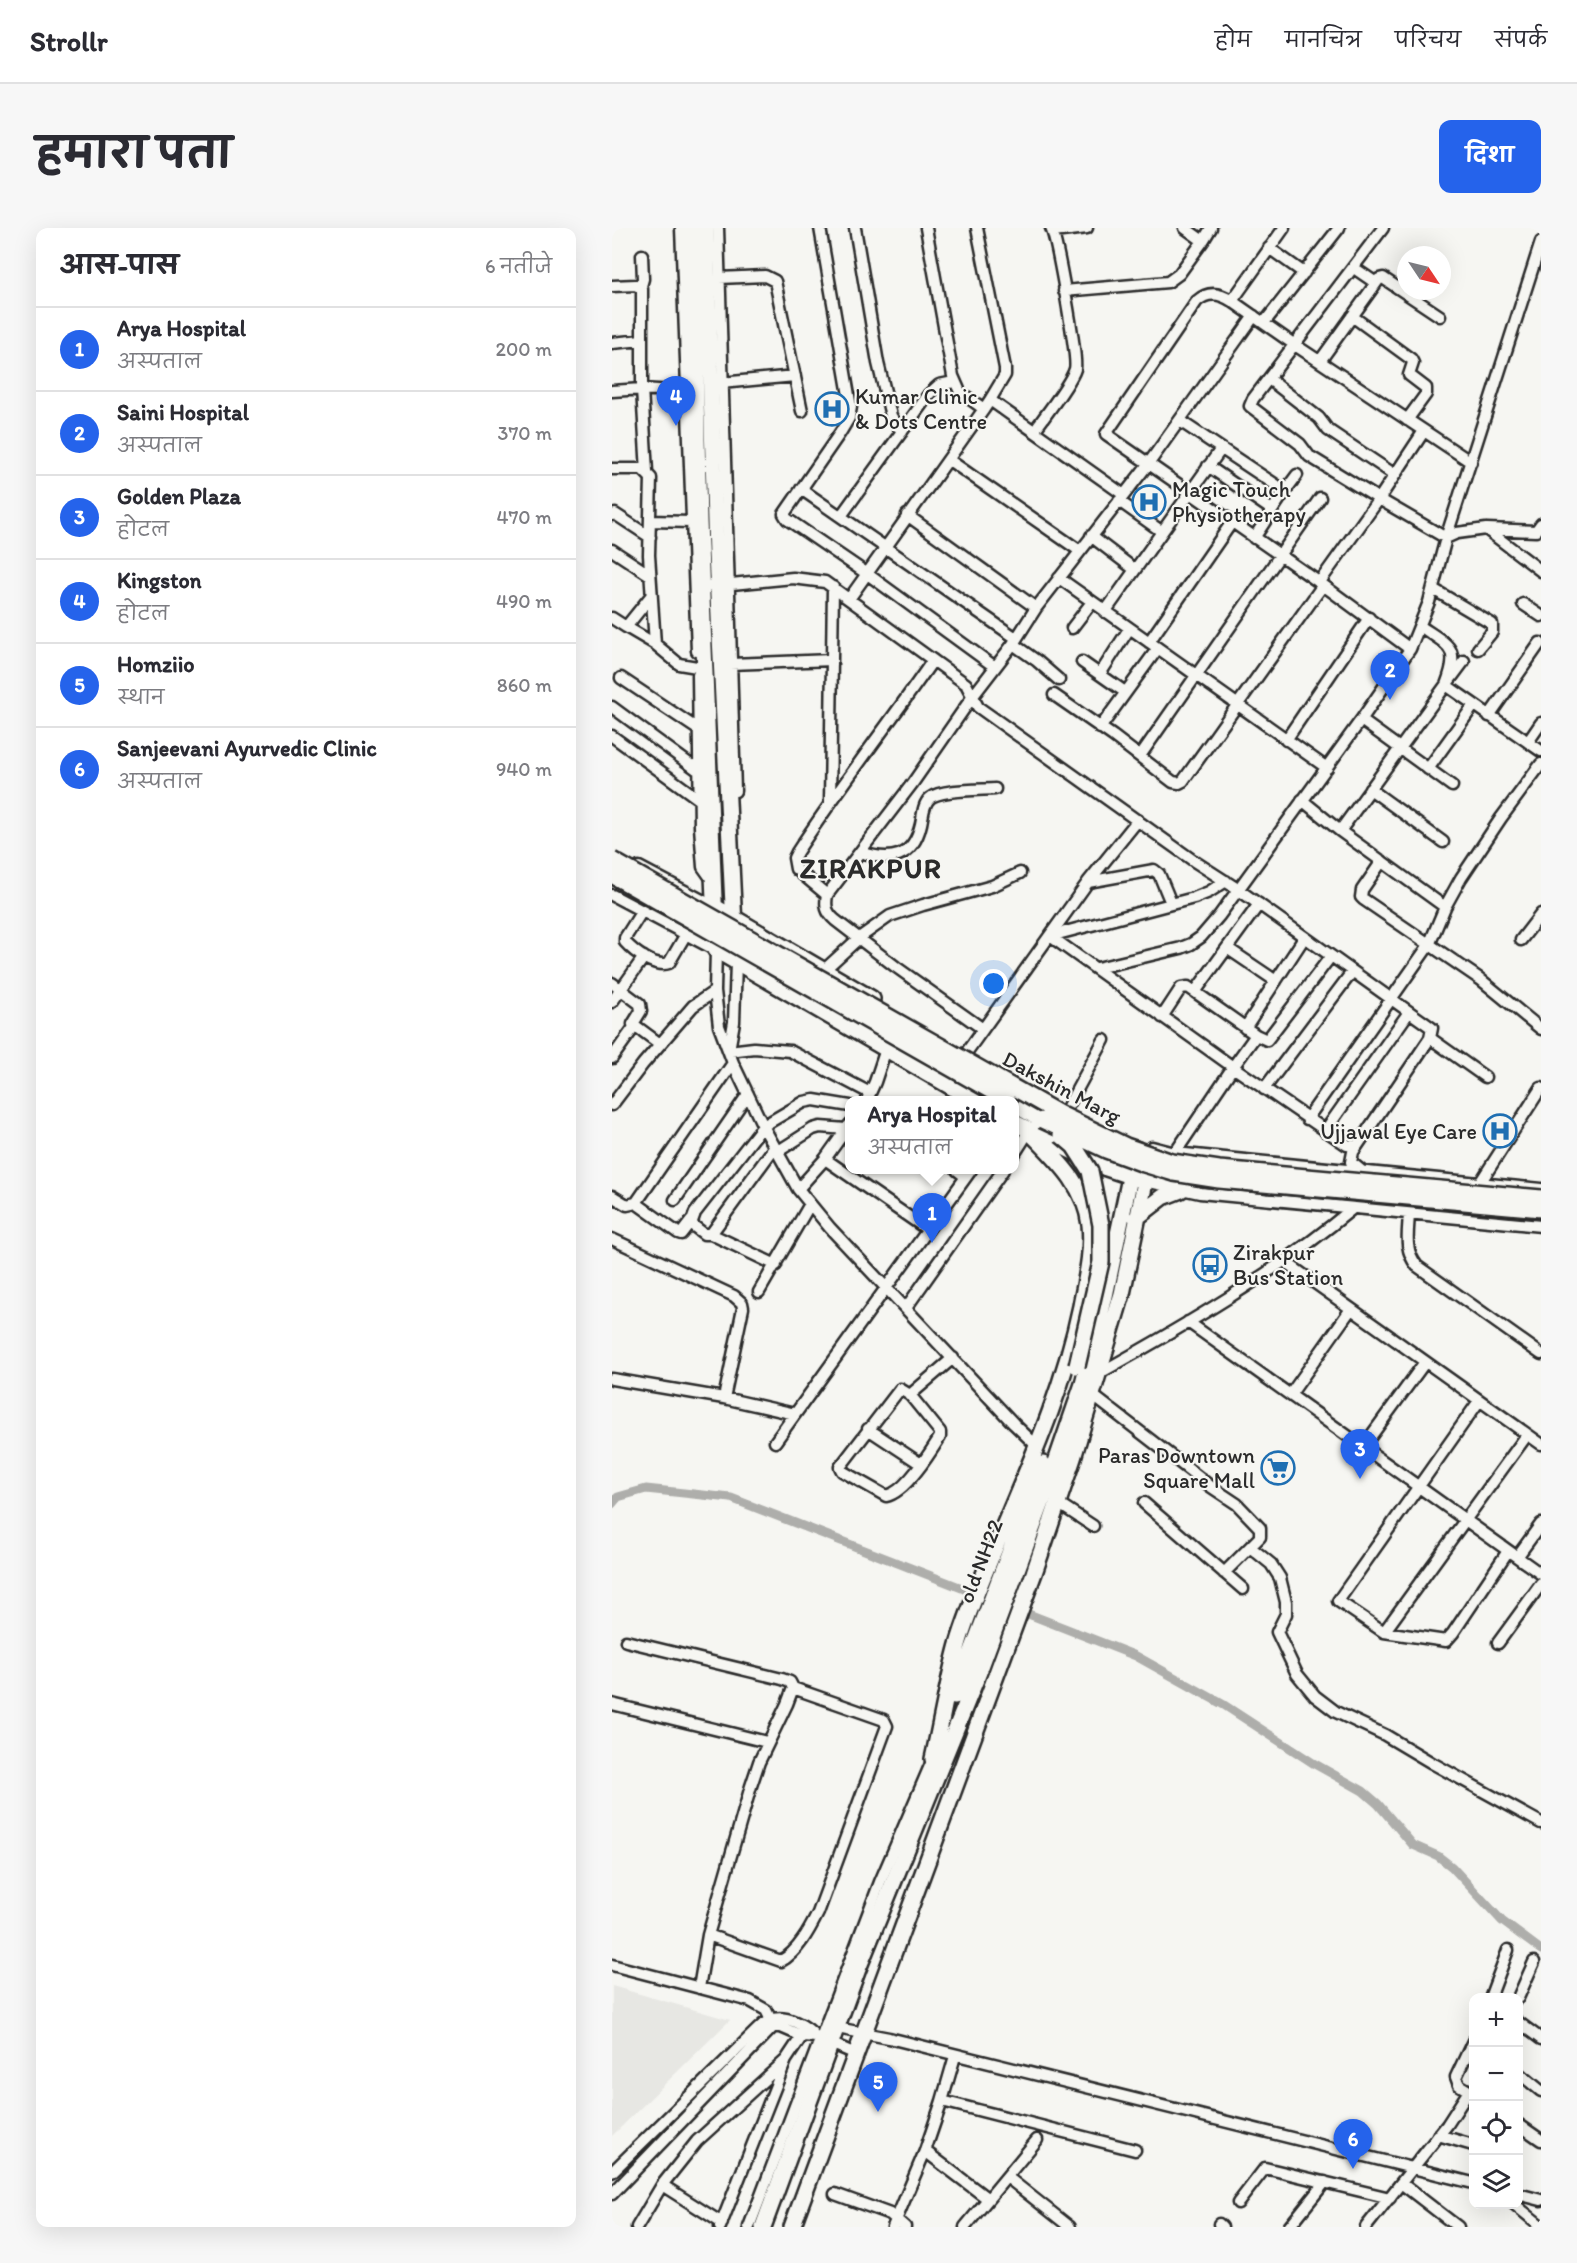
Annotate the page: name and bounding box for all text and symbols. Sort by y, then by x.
text: Strollr [30,24,108,58]
text: होम [1215,27,1252,52]
text: मानचित्र [1285,27,1362,52]
text: परिचय [1395,27,1461,52]
text: संपर्क [1494,27,1547,52]
button: दिशा [1439,120,1541,193]
text: हमारा पता [36,127,232,178]
north arrow [1397,246,1451,300]
text: आस-पास [60,249,179,281]
text: 6 नतीजे [485,254,552,278]
text: Arya Hospital [117,315,246,342]
text: 1 [75,337,84,361]
text: 200 m [496,337,552,361]
text: अस्पताल [117,349,202,373]
pin: 4 [656,376,696,426]
place label: Kumar Clinic & Dots Centre [855,383,987,435]
hospital icon: Kumar Clinic & Dots Centre [814,391,850,427]
text: Saini Hospital [117,399,249,426]
text: 2 [74,421,85,445]
text: 370 m [498,421,552,445]
text: अस्पताल [117,433,202,457]
place label: Magic Touch Physiotherapy [1172,476,1306,528]
text: Golden Plaza [117,483,241,510]
hospital icon: Magic Touch Physiotherapy [1131,484,1167,520]
text: 3 [74,505,85,529]
text: 470 m [496,505,552,529]
text: होटल [117,517,169,541]
text: Kingston [117,567,201,594]
text: 4 [73,589,86,613]
text: 490 m [496,589,552,613]
text: होटल [117,601,169,625]
pin: 2 [1370,650,1410,700]
text: Homziio [117,651,194,678]
text: 5 [74,673,85,697]
text: 860 m [497,673,552,697]
text: स्थान [117,685,164,709]
text: Sanjeevani Ayurvedic Clinic [117,735,377,762]
text: 6 [74,757,85,781]
text: 940 m [496,757,552,781]
text: अस्पताल [117,769,202,793]
district label: ZIRAKPUR [800,851,942,885]
your location [979,969,1008,998]
street label: Dakshin Marg [998,1045,1126,1130]
popup [845,1096,1019,1174]
text: Arya Hospital [868,1101,997,1128]
hospital icon: Ujjawal Eye Care [1482,1113,1518,1149]
place label: Ujjawal Eye Care [1320,1118,1477,1145]
text: अस्पताल [868,1135,952,1159]
pin: 1 [912,1194,952,1243]
place label: Zirakpur Bus Station [1233,1239,1344,1291]
bus stop icon: Zirakpur Bus Station [1192,1247,1228,1283]
pin: 3 [1340,1430,1380,1479]
place label: Paras Downtown Square Mall [1098,1442,1256,1494]
supermarket icon: Paras Downtown Square Mall [1260,1450,1296,1486]
street label: old NH22 [952,1515,1009,1607]
map controls [1469,1993,1523,2209]
button: + [1469,1993,1523,2047]
button: − [1469,2047,1523,2101]
pin: 5 [858,2062,898,2112]
button: locate [1469,2101,1523,2155]
pin: 6 [1334,2120,1372,2169]
button: layers [1469,2155,1523,2209]

